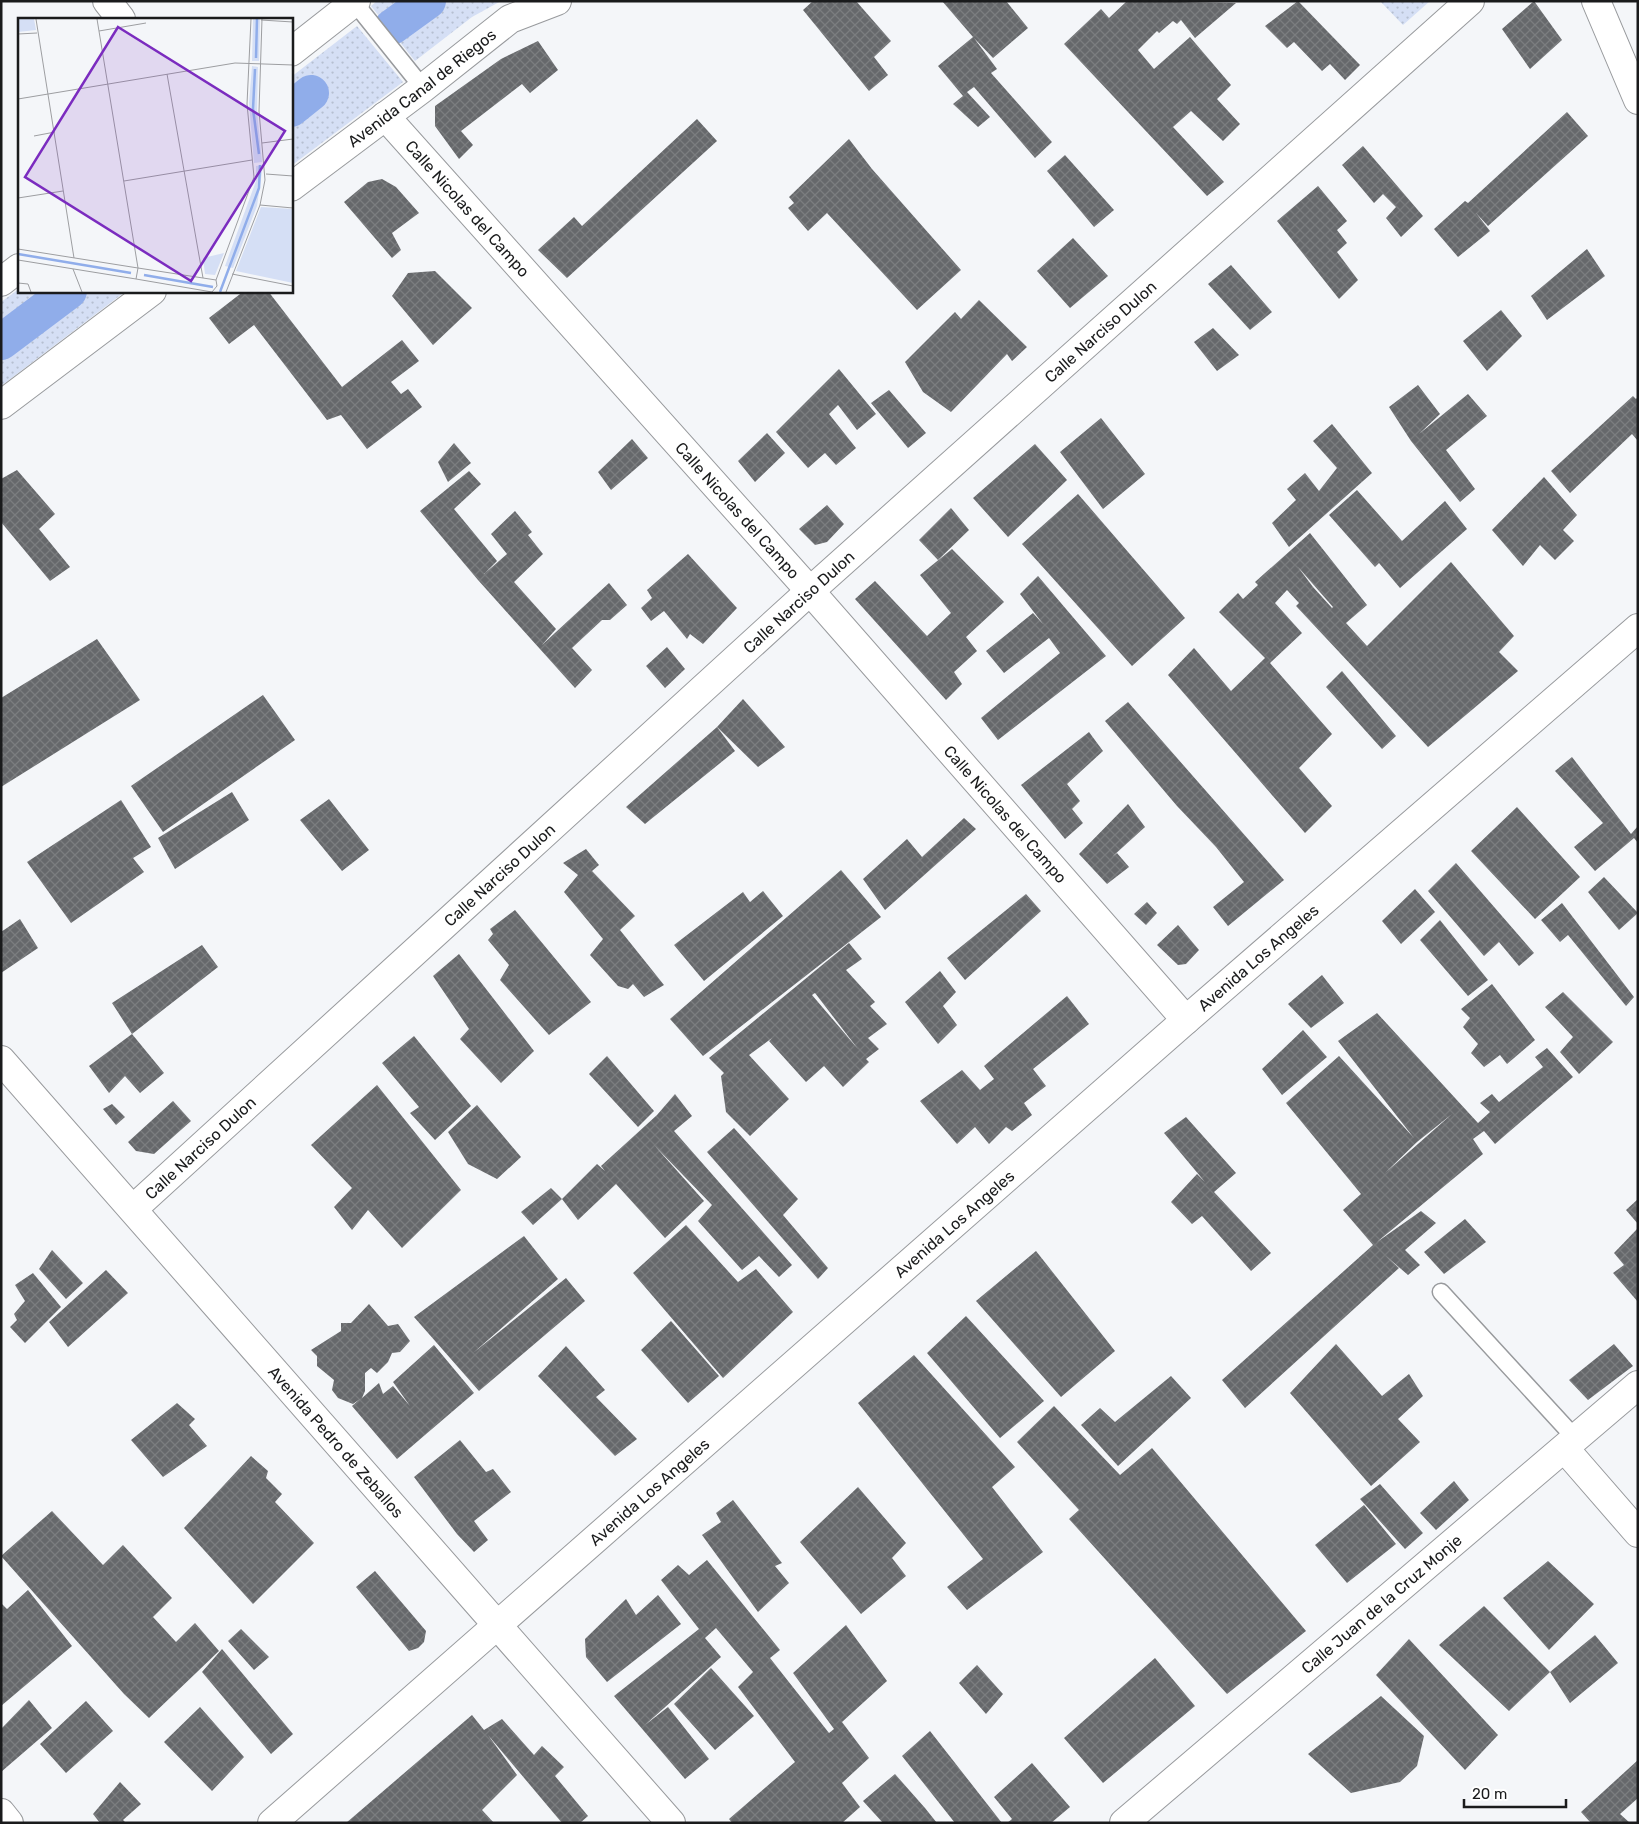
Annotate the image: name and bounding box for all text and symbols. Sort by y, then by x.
inset map [18,18,292,292]
street label: Avenida Canal de Riegos [344,25,500,151]
street label: Calle Nicolas del Campo [401,137,533,281]
street label: Calle Narciso Dulon [1041,277,1160,387]
street label: Calle Nicolas del Campo [671,438,803,583]
street label: Calle Narciso Dulon [739,547,858,657]
street label: Calle Nicolas del Campo [940,742,1071,887]
street label: Calle Narciso Dulon [440,820,559,930]
street label: Avenida Los Angeles [1194,900,1323,1015]
street label: Calle Narciso Dulon [141,1093,260,1203]
street label: Avenida Los Angeles [891,1166,1018,1282]
street label: Avenida Pedro de Zeballos [264,1362,408,1522]
street label: Avenida Los Angeles [586,1434,713,1550]
street label: Calle Juan de la Cruz Monje [1298,1531,1466,1678]
scale bar [1464,1776,1566,1808]
text: 20 m [1472,1785,1507,1803]

